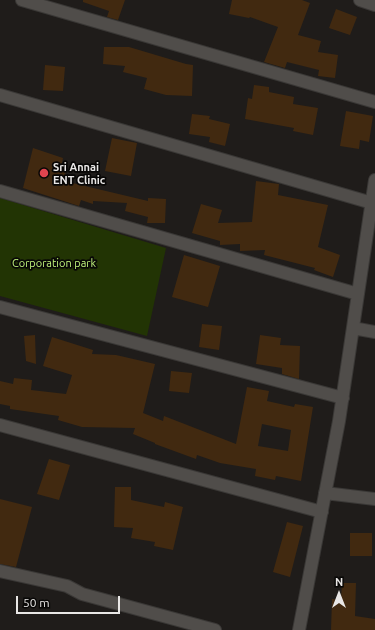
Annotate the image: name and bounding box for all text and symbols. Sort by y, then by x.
place label: Sri Annai ENT Clinic [53,160,105,186]
marker: Sri Annai ENT Clinic [38,167,50,179]
park label: Corporation park [12,256,96,270]
north arrow [319,574,359,614]
text: N [335,576,343,588]
scale bar [18,588,122,614]
text: 50 m [23,596,50,609]

